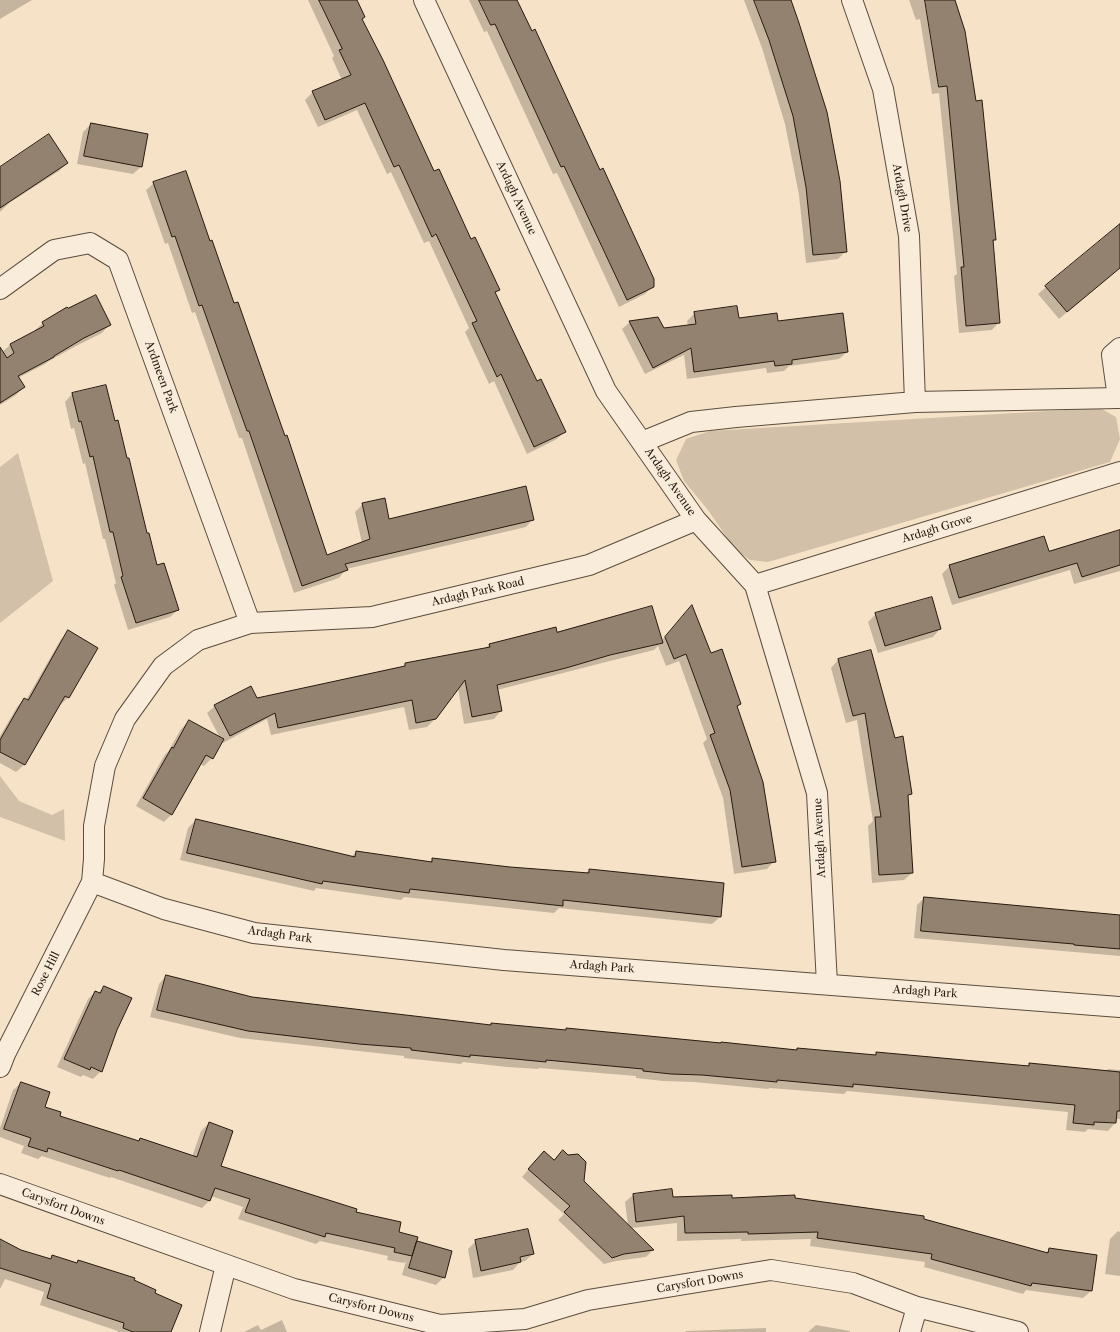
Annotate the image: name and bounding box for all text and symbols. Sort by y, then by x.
street label: Ardagh Avenue [493,159,539,237]
street label: Ardagh Drive [889,163,915,233]
street label: Ardmeen Park [142,339,180,415]
street label: Ardagh Avenue [642,446,698,518]
street label: Ardagh Grove [900,512,974,546]
street label: Ardagh Park Road [430,575,526,609]
street label: Ardagh Avenue [811,798,829,878]
street label: Ardagh Park [247,924,313,946]
street label: Rose Hill [29,950,63,998]
street label: Ardagh Park [569,958,635,976]
street label: Ardagh Park [892,983,958,1001]
street label: Carysfort Downs [20,1186,106,1228]
street label: Carysfort Downs [656,1268,744,1296]
street label: Carysfort Downs [327,1291,415,1325]

